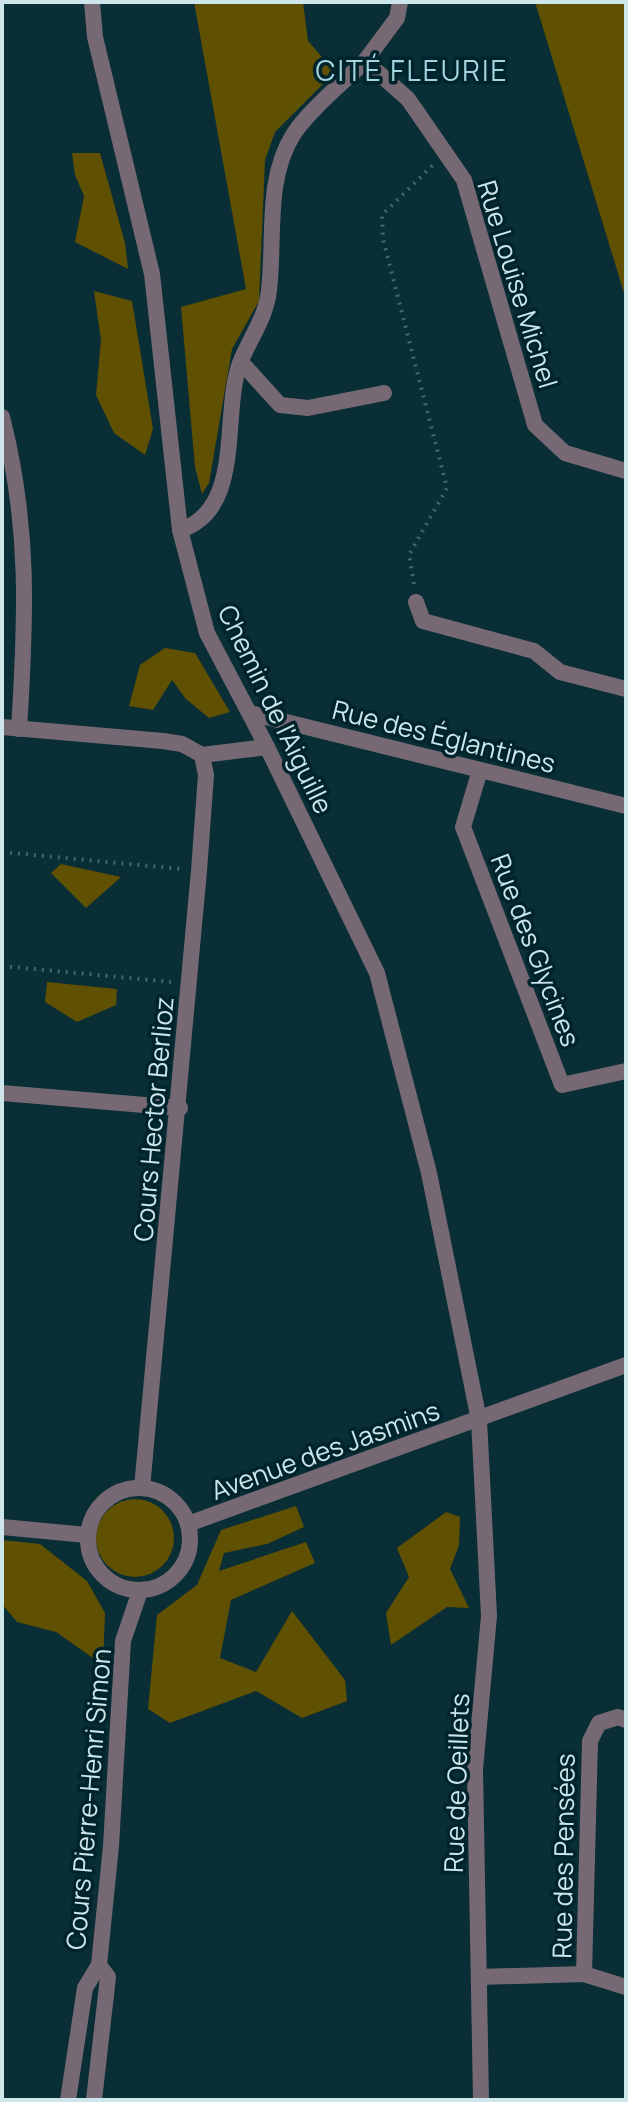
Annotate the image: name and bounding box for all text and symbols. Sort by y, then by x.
district label: CITÉ FLEURIE [316,51,509,89]
street label: Rue Louise Michel [469,176,567,392]
street label: Chemin de l'Aiguille [210,599,342,819]
street label: Rue des Églantines [329,691,559,781]
street label: Rue des Glycines [483,849,589,1051]
street label: Cours Hector Berlioz [124,995,182,1243]
street label: Avenue des Jasmins [206,1392,444,1508]
street label: Cours Pierre-Henri Simon [57,1647,119,1951]
street label: Rue de Oeillets [435,1693,477,1873]
street label: Rue des Pensées [543,1753,583,1959]

